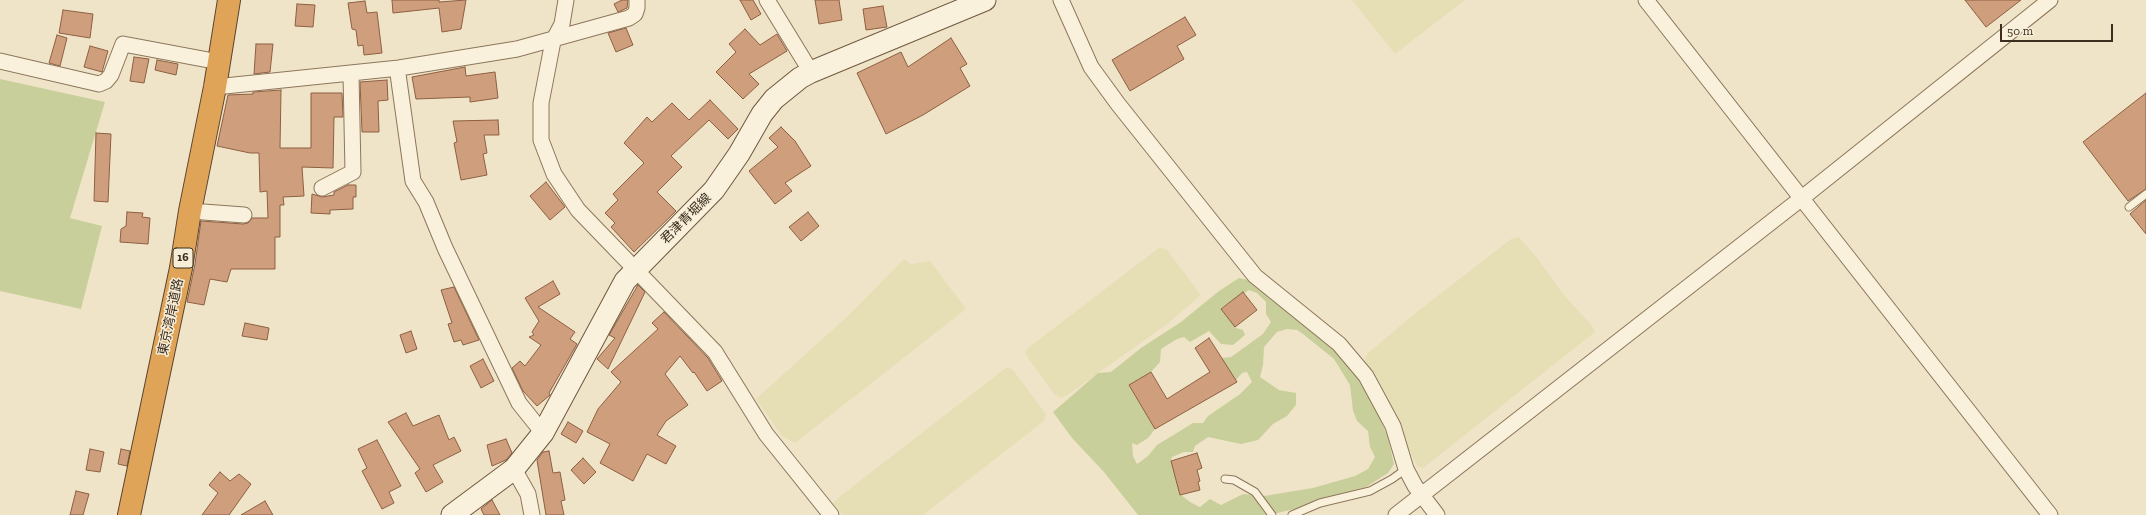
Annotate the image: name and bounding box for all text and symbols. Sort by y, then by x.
scale bar [2002,16,2115,42]
text: 50 m [2007,24,2033,38]
street label: 君津青堀線 [658,191,714,247]
road number: 16 [173,248,193,268]
street label: 東京湾岸道路 [155,277,187,357]

